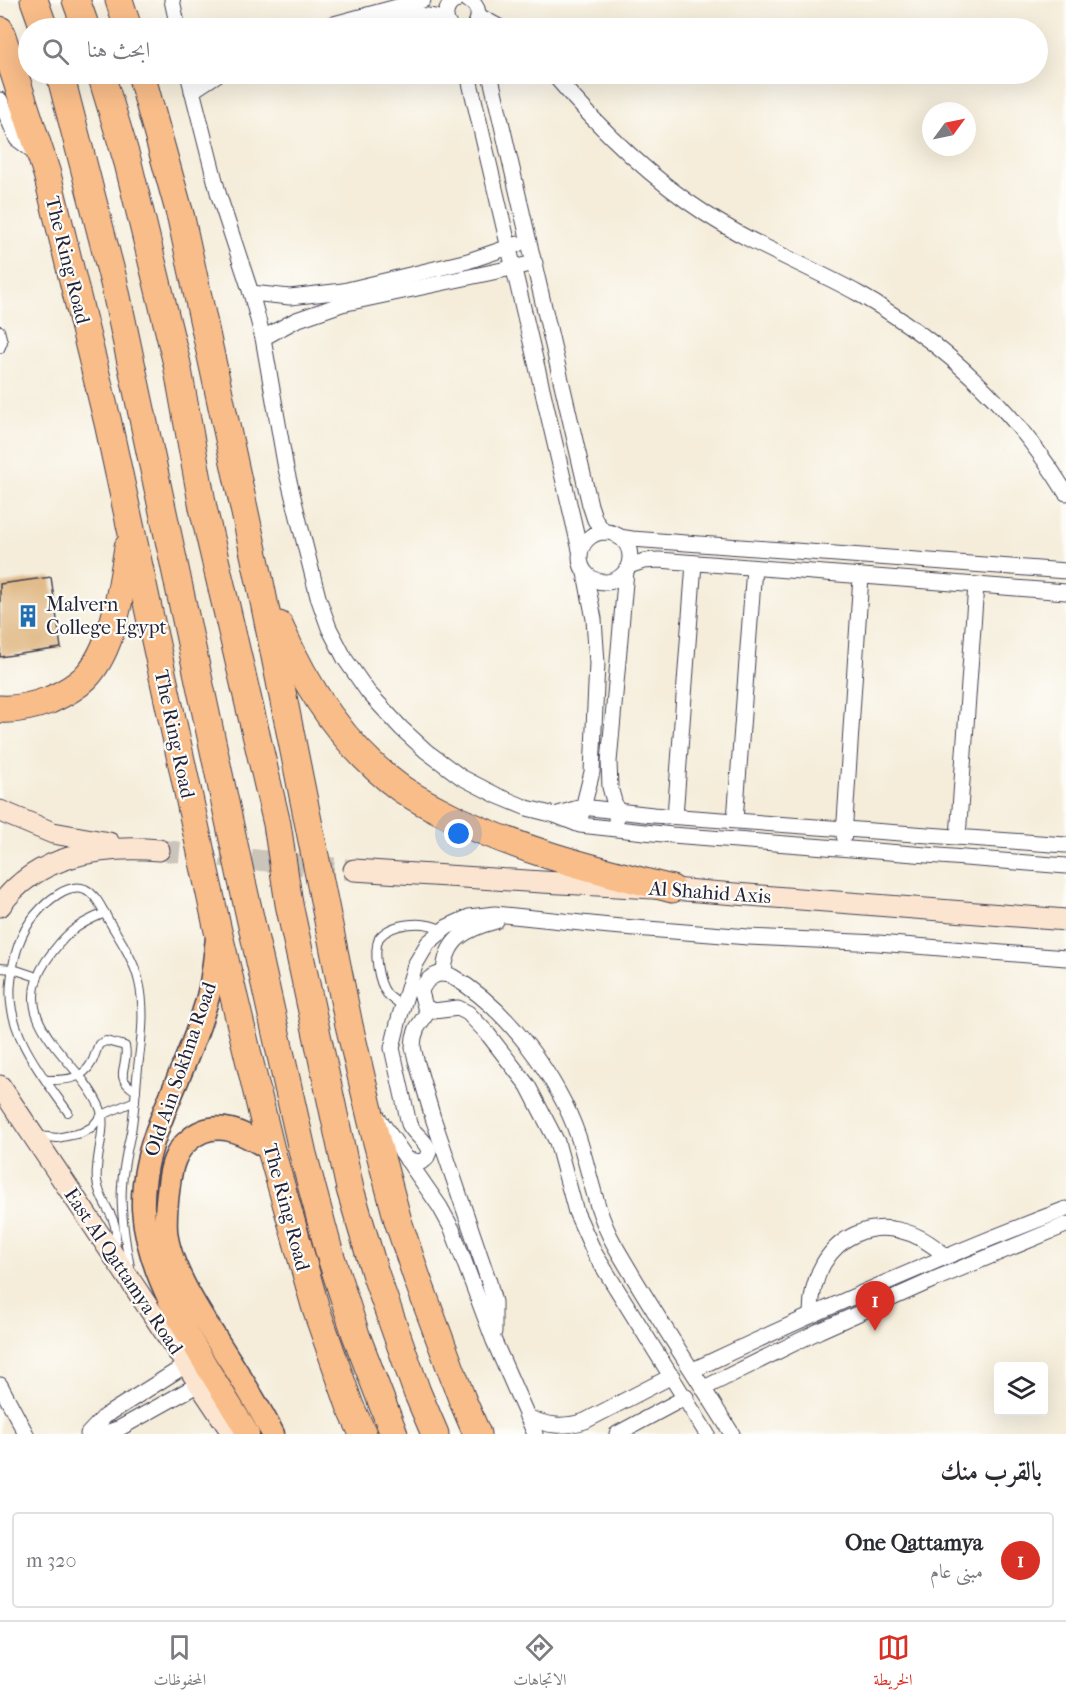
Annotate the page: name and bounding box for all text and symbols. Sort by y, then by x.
search box [18,18,1048,84]
icon: search [39,35,72,68]
text: ابحث هنا [87,37,150,63]
north arrow [922,102,976,156]
street label: The Ring Road [41,194,95,327]
place label: Malvern College Egypt [46,593,167,639]
building icon: Malvern College Egypt [15,603,41,629]
street label: The Ring Road [150,668,200,802]
your location [444,819,473,848]
street label: Al Shahid Axis [647,877,772,908]
street label: Old Ain Sokhna Road [140,978,221,1159]
street label: The Ring Road [258,1141,315,1274]
street label: East Al Qattamya Road [59,1184,188,1360]
pin: 1 [856,1282,894,1331]
map controls [994,1362,1048,1416]
button: layers [994,1362,1048,1416]
text: بالقرب منك [940,1456,1042,1487]
text: One Qattamya [845,1530,983,1556]
text: 320 m [26,1549,76,1572]
text: 1 [1017,1549,1024,1572]
text: مبنى عام [930,1560,983,1583]
tab: المحفوظات [154,1631,206,1695]
tab: الاتجاهات [513,1631,567,1695]
tab: الخريطة [874,1631,913,1695]

